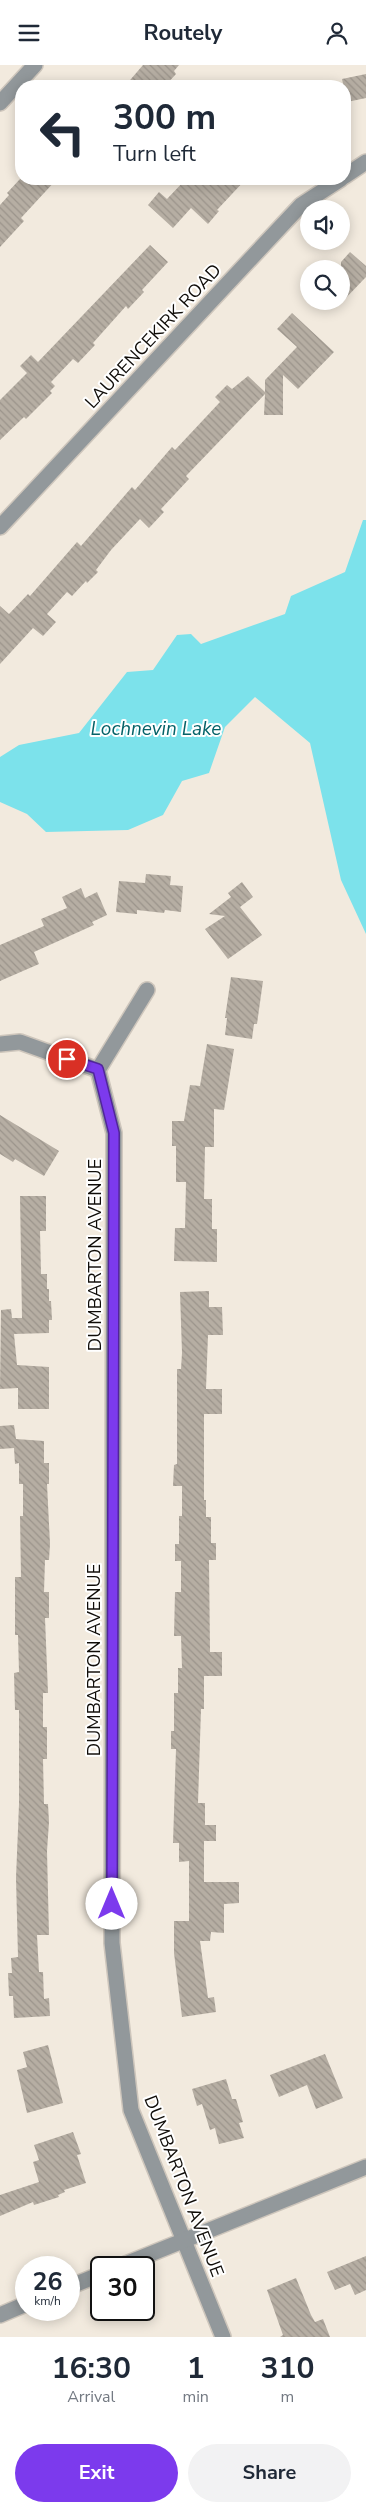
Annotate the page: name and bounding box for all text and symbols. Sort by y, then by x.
text: Routely [144,18,222,48]
icon: menu [15,19,43,47]
icon: person [323,19,351,47]
text: 300 m [113,94,216,141]
icon: left [30,100,95,165]
text: Turn left [113,139,196,169]
map controls [300,200,350,310]
button: sound [300,200,350,250]
street label: LAURENCEKIRK ROAD [79,258,227,414]
button: search [300,260,350,310]
water label: Lochnevin Lake [91,716,221,742]
pin [46,1038,88,1080]
icon: arrive [53,1045,81,1073]
street label: DUMBARTON AVENUE [83,1159,107,1351]
street label: DUMBARTON AVENUE [82,1564,106,1756]
position arrow [85,1877,137,1929]
street label: DUMBARTON AVENUE [138,2092,230,2280]
speed limit sign: 30 [90,2256,155,2321]
text: 26 [32,2265,63,2299]
text: km/h [34,2293,61,2309]
text: 16:30 [52,2348,131,2389]
text: 1 [187,2348,205,2389]
text: 310 [260,2348,314,2389]
text: Arrival [67,2386,115,2408]
text: min [182,2386,209,2408]
text: m [281,2386,294,2408]
button: Exit [15,2444,178,2502]
button: Share [188,2444,351,2502]

